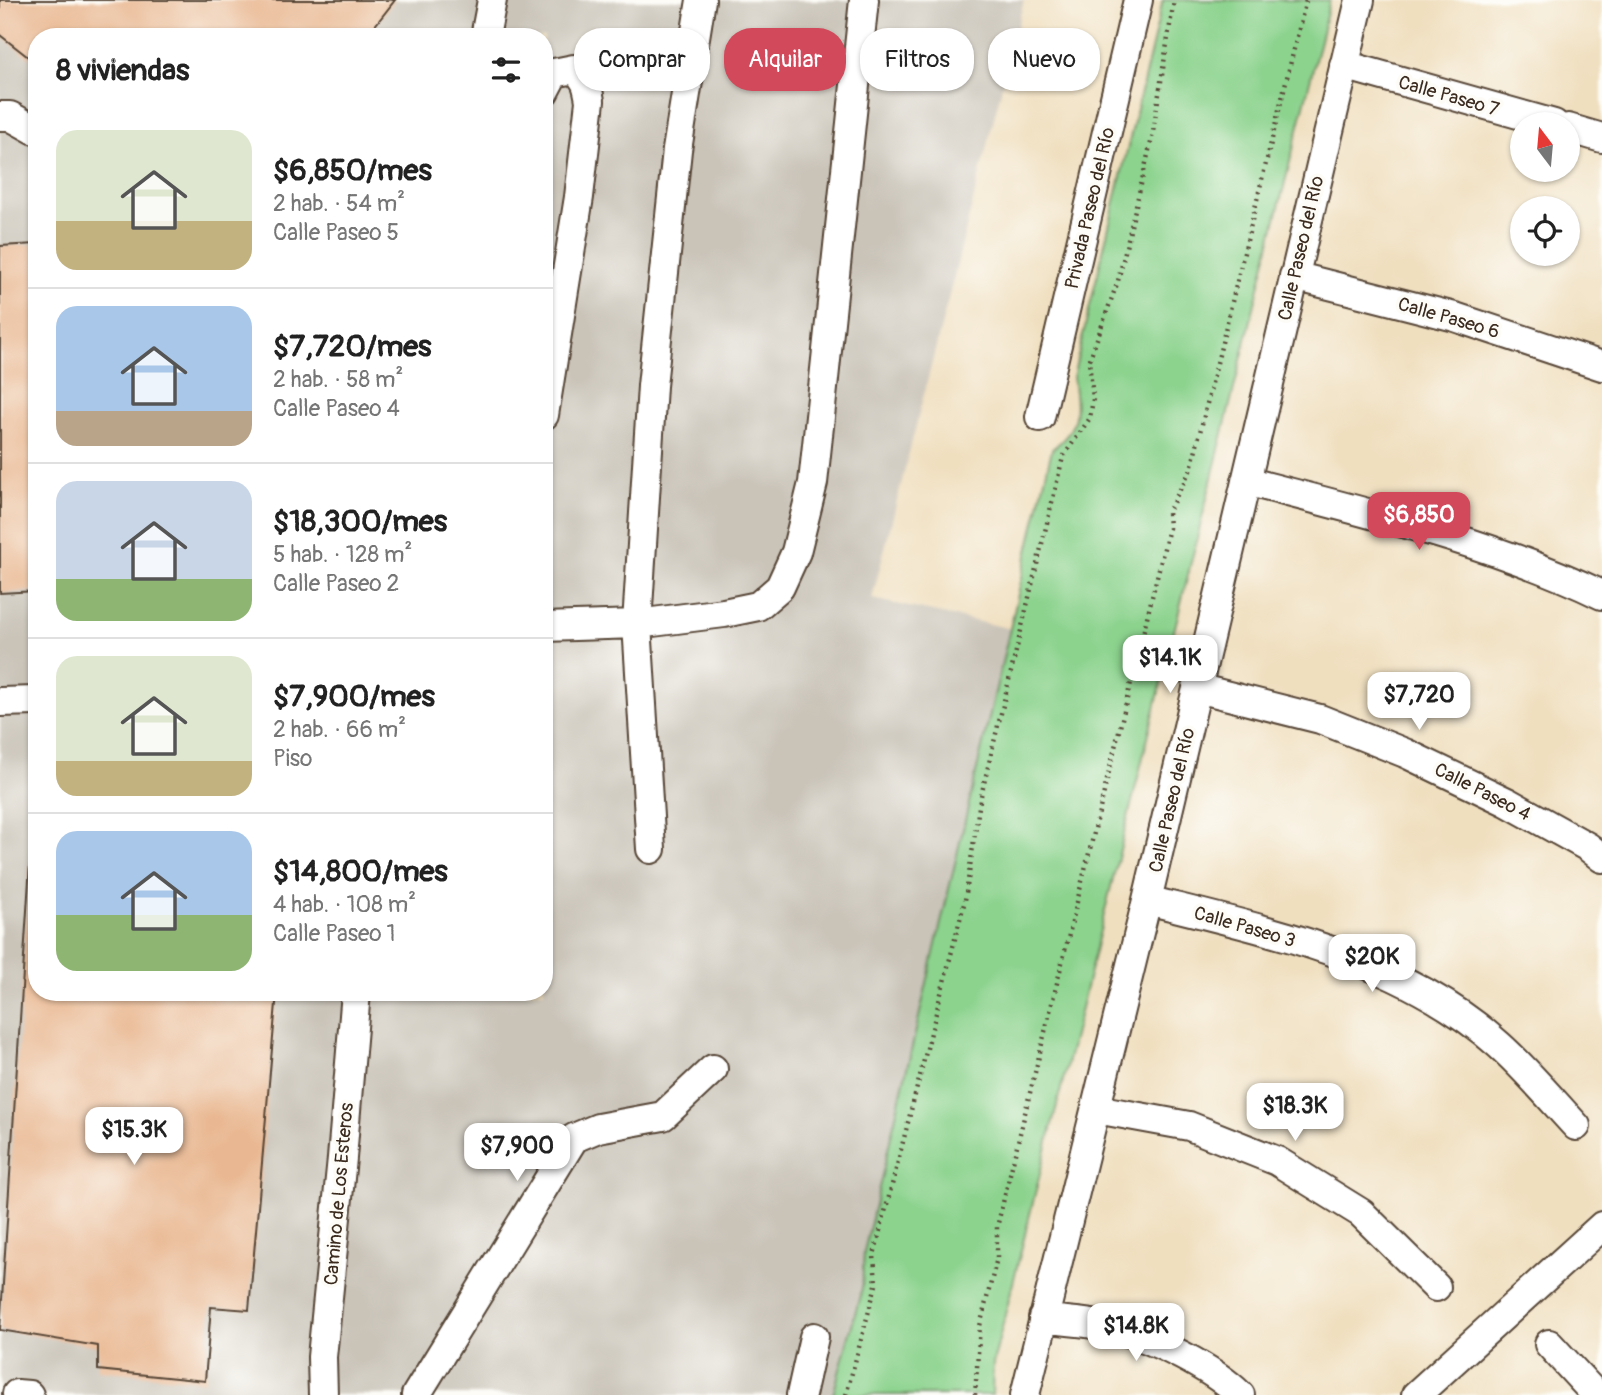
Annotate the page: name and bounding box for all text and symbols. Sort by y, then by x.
chip: Comprar [574,28,710,91]
chip: Alquilar [724,28,846,91]
chip: Filtros [860,28,974,91]
chip: Nuevo [988,28,1100,91]
icon: filters [487,51,525,89]
text: 8 viviendas [56,52,189,89]
street label: Calle Paseo 7 [1395,70,1502,122]
north arrow [1510,112,1580,182]
map controls [1510,112,1580,266]
street label: Privada Paseo del Río [1060,125,1120,291]
text: $6,850/mes [273,152,432,189]
icon: home [112,158,196,242]
street label: Calle Paseo del Río [1273,173,1329,323]
text: 2 hab. · 54 m² [273,189,405,218]
button: locate [1510,196,1580,266]
text: Calle Paseo 5 [273,218,399,247]
street label: Calle Paseo 6 [1395,292,1502,344]
text: $7,720/mes [273,328,432,365]
icon: home [112,334,196,418]
text: 2 hab. · 58 m² [273,365,403,394]
text: Calle Paseo 4 [273,394,400,423]
pin: $6,850 [1362,492,1476,552]
text: $6,850 [1383,500,1455,529]
text: $18,300/mes [273,503,447,540]
icon: home [112,509,196,593]
text: 5 hab. · 128 m² [273,540,412,569]
text: Calle Paseo 2 [273,569,399,598]
pin: $14.1K [1113,636,1227,695]
text: $14.1K [1139,643,1201,672]
pin: $7,720 [1362,672,1476,732]
text: $7,900/mes [273,678,435,715]
text: $7,720 [1383,680,1455,709]
icon: home [112,684,196,768]
text: 2 hab. · 66 m² [273,715,406,744]
street label: Calle Paseo del Río [1144,725,1200,875]
text: Piso [273,744,312,773]
street label: Calle Paseo 4 [1430,757,1535,826]
text: $14,800/mes [273,853,448,890]
icon: home [112,859,196,943]
text: 4 hab. · 108 m² [273,890,416,919]
street label: Calle Paseo 3 [1191,901,1298,953]
text: Calle Paseo 1 [273,919,396,948]
pin: $20K [1331,934,1413,994]
text: $20K [1345,942,1399,971]
pin: $18.3K [1238,1084,1352,1143]
text: $18.3K [1263,1091,1327,1120]
street label: Camino de Los Esteros [319,1101,359,1286]
pin: $15.3K [77,1108,191,1167]
text: $15.3K [101,1115,167,1144]
pin: $7,900 [460,1124,574,1183]
text: $7,900 [480,1131,554,1160]
pin: $14.8K [1079,1304,1193,1363]
text: $14.8K [1103,1311,1169,1340]

